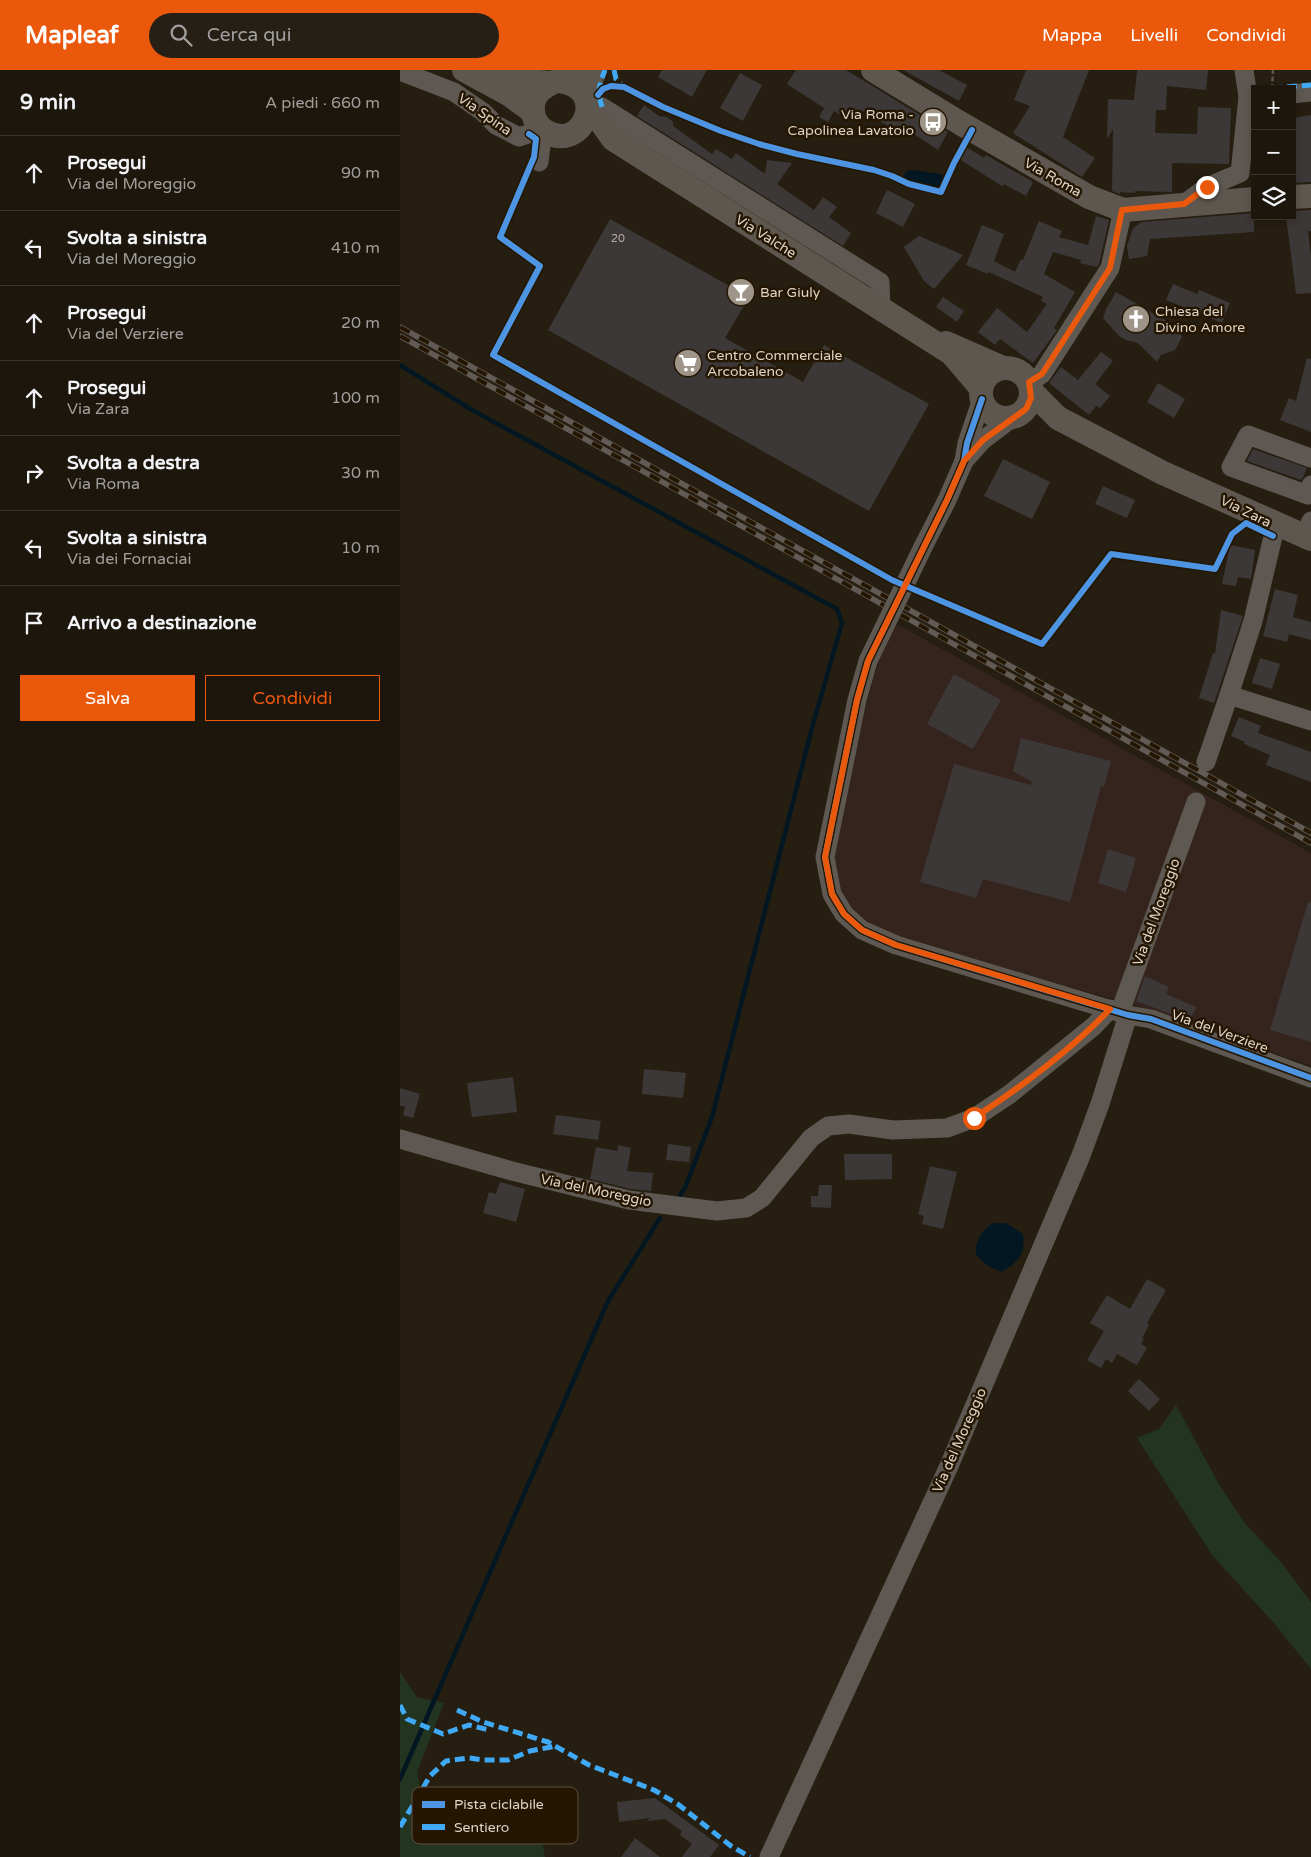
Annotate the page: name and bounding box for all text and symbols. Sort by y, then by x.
search box [149,13,499,58]
text: Mapleaf [25,21,119,50]
icon: search [167,21,195,49]
text: Cerca qui [207,24,291,46]
text: Mappa [1042,24,1102,46]
text: Livelli [1130,24,1178,46]
text: Condividi [1206,24,1286,46]
map controls [1251,85,1296,220]
button: + [1251,85,1296,130]
text: 9 min [20,90,76,115]
street label: Via Spina [455,90,515,139]
text: A piedi · 660 m [265,93,380,113]
place label: Via Roma - Capolinea Lavatoio [788,106,914,139]
bus stop icon: Via Roma - Capolinea Lavatoio [918,107,948,137]
button: − [1251,130,1296,175]
text: Prosegui [67,152,146,174]
street label: Via Roma [1021,154,1085,201]
icon: ahead [20,159,48,187]
text: 90 m [341,163,380,183]
text: Via del Moreggio [67,174,196,194]
button: layers [1251,175,1296,220]
route end [1196,176,1219,199]
street label: Via Valche [732,211,799,262]
text: Svolta a sinistra [67,227,207,249]
house number: 20 [611,232,625,245]
icon: left [20,234,48,262]
text: 410 m [331,238,380,258]
text: Via del Moreggio [67,249,196,269]
bar icon: Bar Giuly [726,277,756,307]
place label: Bar Giuly [760,284,821,301]
text: Prosegui [67,302,146,324]
place label: Chiesa del Divino Amore [1155,303,1245,336]
church icon: Chiesa del Divino Amore [1121,304,1151,334]
icon: ahead [20,309,48,337]
text: 20 m [341,313,380,333]
text: Via del Verziere [67,324,184,344]
place label: Centro Commerciale Arcobaleno [707,347,843,380]
supermarket icon: Centro Commerciale Arcobaleno [673,348,703,378]
text: Prosegui [67,377,146,399]
icon: ahead [20,384,48,412]
text: 100 m [331,388,380,408]
text: Via Zara [67,399,129,419]
text: Svolta a destra [67,452,200,474]
icon: right [20,459,48,487]
text: 30 m [341,463,380,483]
text: Via Roma [67,474,140,494]
street label: Via Zara [1218,492,1274,531]
text: Svolta a sinistra [67,527,207,549]
icon: left [20,534,48,562]
text: 10 m [341,538,380,558]
text: Via dei Fornaciai [67,549,192,569]
icon: arrive [20,609,48,637]
text: Arrivo a destinazione [67,612,257,634]
button: Salva [20,675,195,721]
button: Condividi [205,675,380,721]
street label: Via del Moreggio [1129,856,1184,968]
street label: Via del Verziere [1169,1006,1271,1057]
route start [963,1107,986,1130]
street label: Via del Moreggio [539,1170,653,1211]
street label: Via del Moreggio [929,1385,990,1495]
legend [412,1787,578,1844]
text: Pista ciclabile [454,1796,544,1813]
text: Sentiero [454,1819,509,1836]

